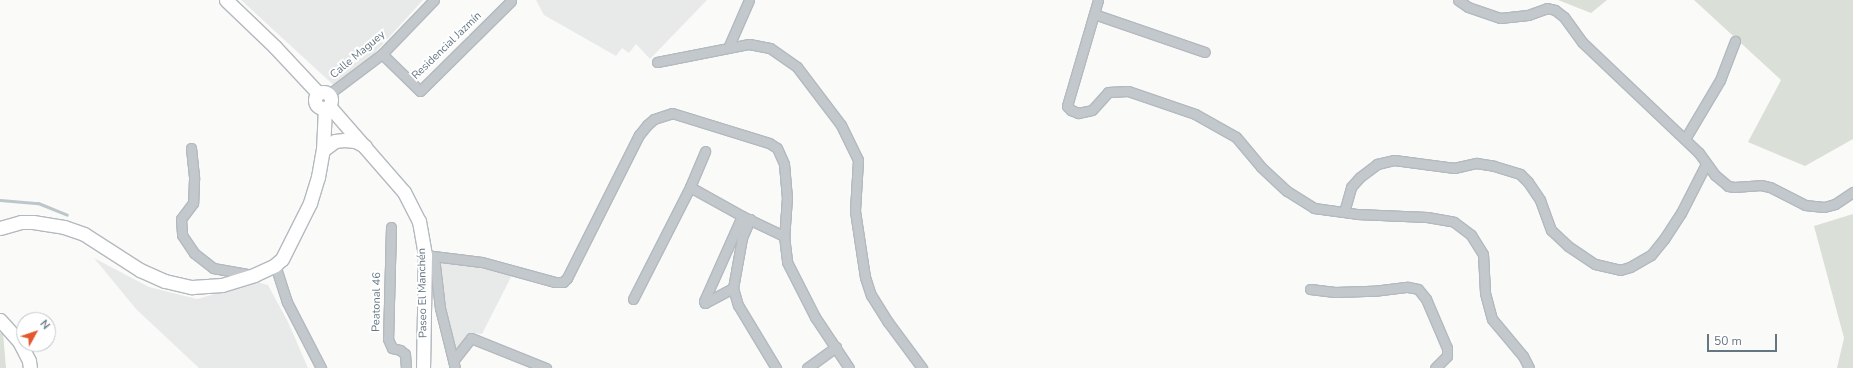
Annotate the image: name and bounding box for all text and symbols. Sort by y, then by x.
street label: Residencial Jazmín [409,9,485,83]
street label: Calle Maguey [328,28,388,82]
street label: Paseo El Manchén [416,248,430,338]
street label: Peatonal 46 [370,272,384,332]
north arrow [16,312,56,352]
text: N [36,317,53,333]
scale bar [1709,326,1779,352]
text: 50 m [1714,333,1742,349]

